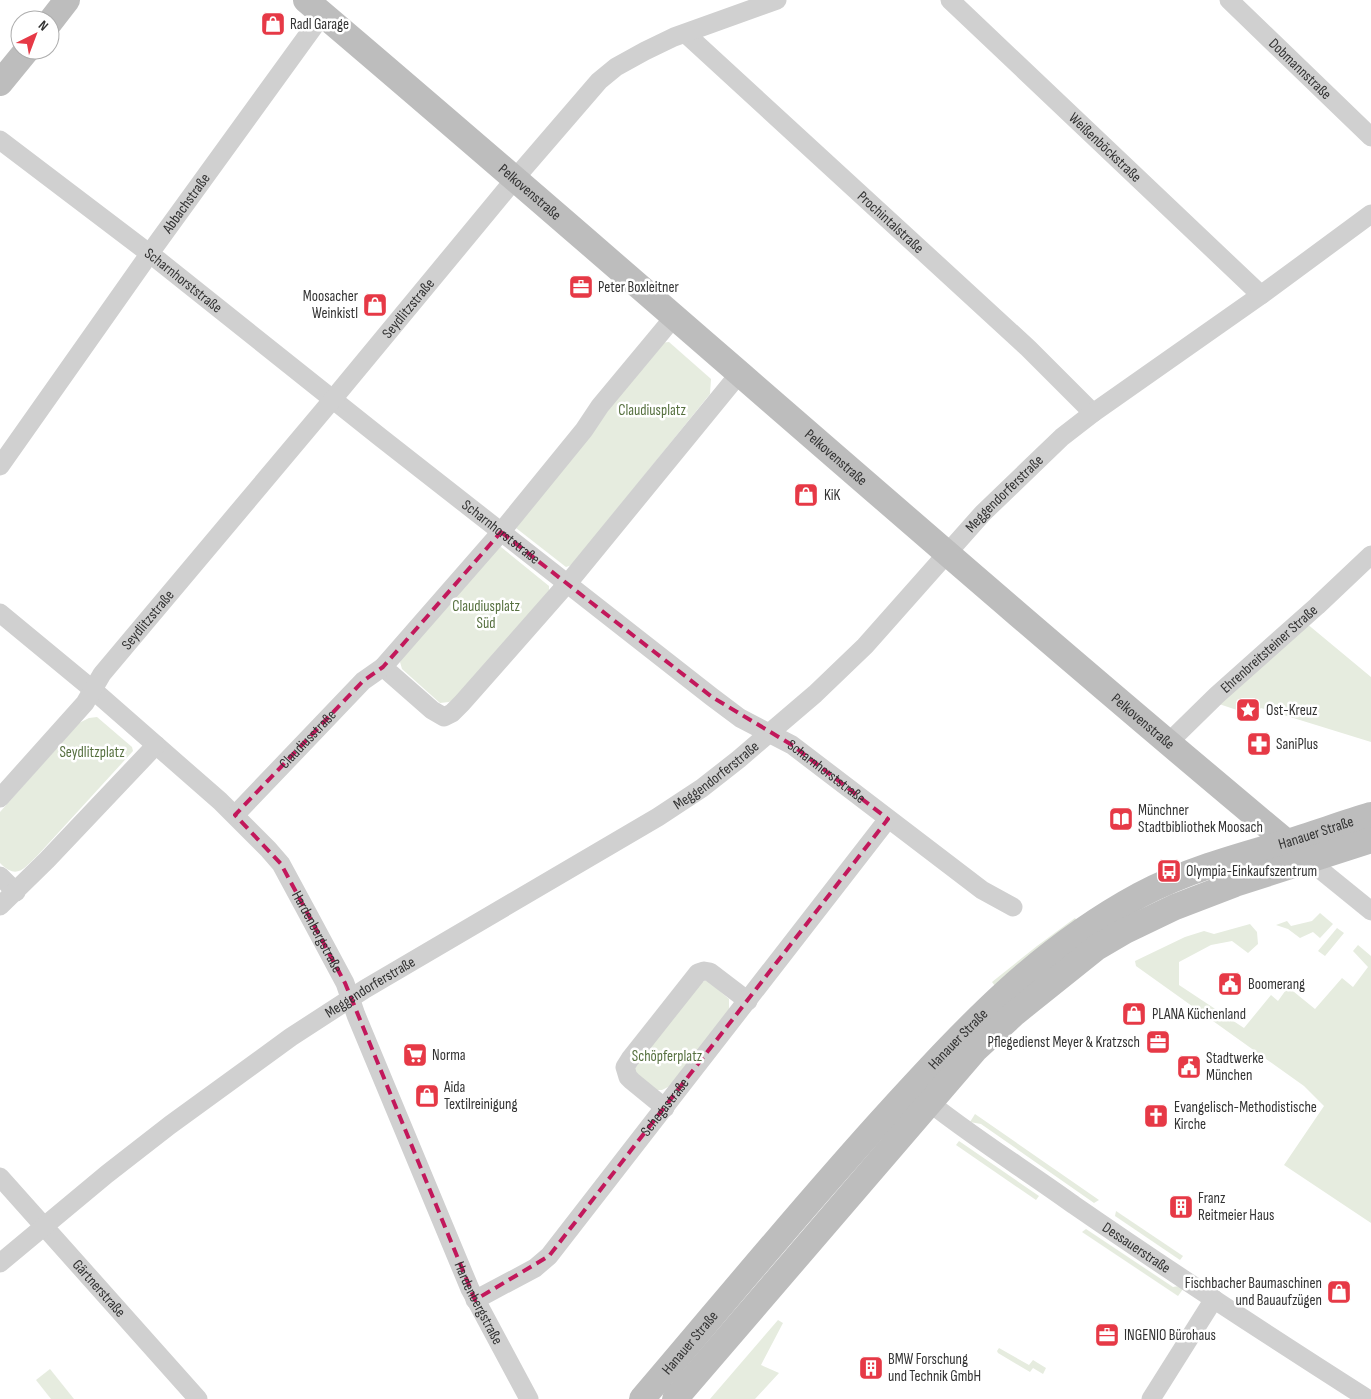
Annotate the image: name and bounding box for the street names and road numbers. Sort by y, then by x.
street label: Dobmannstraße [1265,34,1336,103]
street label: Weißenböckstraße [1065,108,1146,186]
street label: Pelkovenstraße [495,160,565,224]
street label: Abbachstraße [157,169,214,238]
street label: Prochintalstraße [854,187,928,257]
street label: Scharnhorststraße [141,244,226,317]
street label: Seydlitzstraße [378,274,438,342]
street label: Pelkovenstraße [801,425,871,490]
street label: Meggendorferstraße [961,451,1047,536]
street label: Scharnhorststraße [458,495,544,568]
street label: Seydlitzstraße [117,586,178,654]
street label: Ehrenbreitsteiner Straße [1216,601,1321,697]
street label: Pelkovenstraße [1108,689,1179,753]
street label: Claudiusstraße [275,705,340,773]
street label: Scharnhorststraße [784,735,870,807]
street label: Meggendorferstraße [670,737,763,814]
street label: Hanauer Straße [1276,812,1356,854]
street label: Hardenbergstraße [288,887,347,976]
street label: Meggendorferstraße [321,952,419,1022]
street label: Hanauer Straße [924,1005,992,1073]
street label: Schegastraße [636,1074,693,1140]
street label: Dessauerstraße [1099,1218,1174,1277]
street label: Gärtnerstraße [68,1255,130,1321]
street label: Hardenbergstraße [450,1258,507,1348]
street label: Hanauer Straße [657,1307,722,1379]

